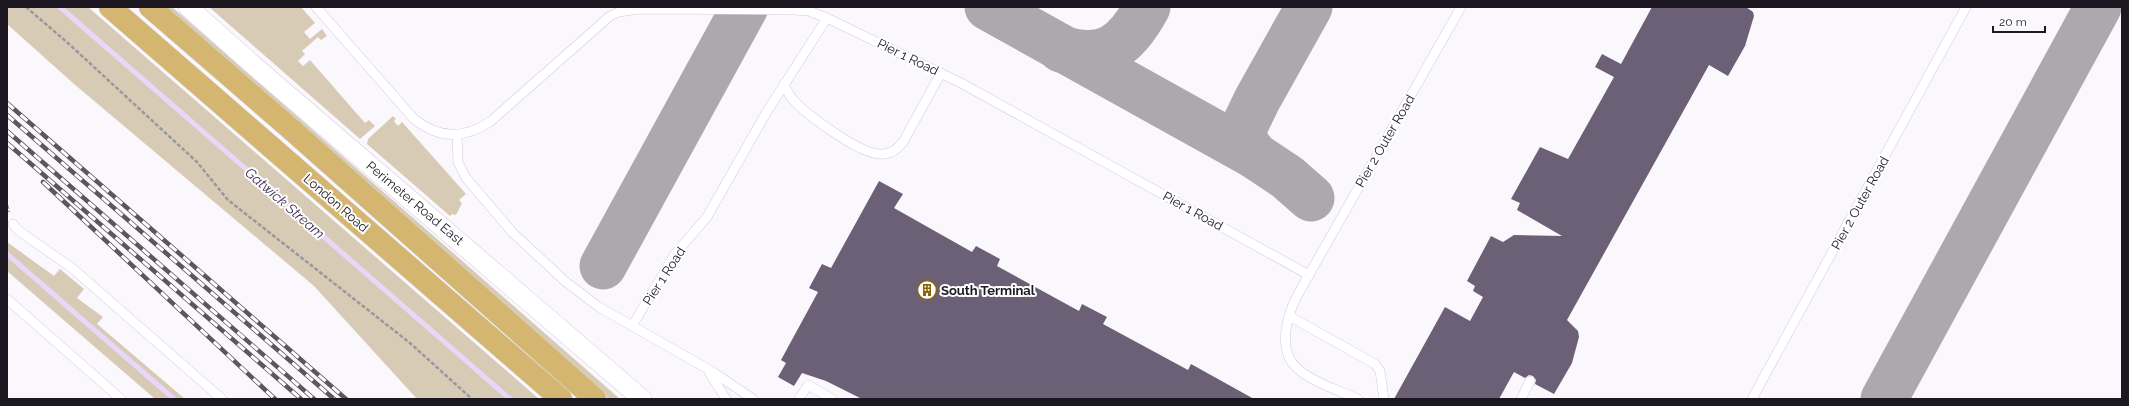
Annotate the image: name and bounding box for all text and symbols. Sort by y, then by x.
scale bar [1993,8,2045,34]
text: 20 m [1999,15,2027,29]
street label: Pier 1 Road [875,36,941,78]
street label: Pier 2 Outer Road [1352,92,1418,190]
street label: Pier 2 Outer Road [1828,154,1892,252]
street label: Perimeter Road East [363,158,467,248]
water label: Gatwick Stream [242,164,328,242]
street label: London Road [301,171,371,235]
street label: Pier 1 Road [1160,188,1226,234]
street label: Pier 1 Road [640,244,688,308]
building icon: South Terminal [916,279,938,301]
place label: South Terminal [941,283,1036,298]

